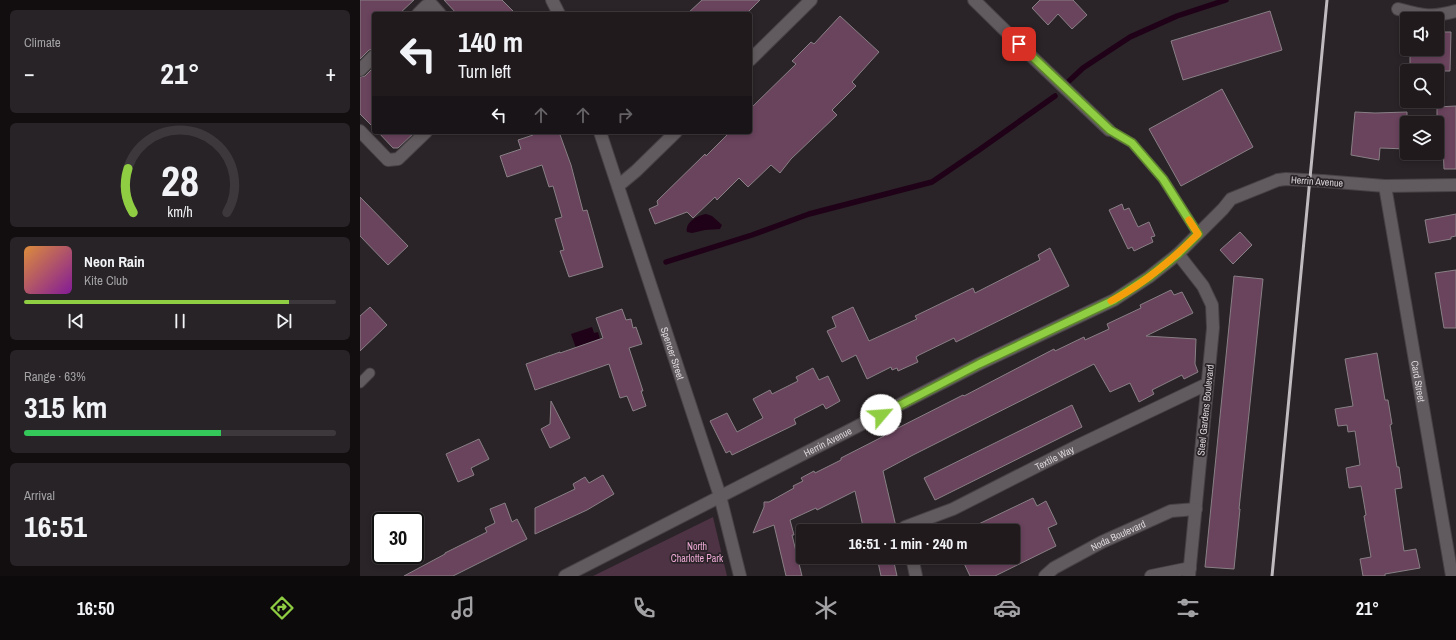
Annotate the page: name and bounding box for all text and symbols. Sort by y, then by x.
map controls [1400,12,1444,160]
button: sound [1400,12,1444,56]
text: 140 m [458,23,523,61]
pin [1002,27,1036,61]
icon: left [392,28,444,80]
icon: arrive [1008,33,1030,55]
text: Climate [24,34,61,51]
text: 21° [160,53,200,93]
text: − [24,58,35,88]
text: + [325,58,336,88]
text: Turn left [458,59,511,84]
button: search [1400,64,1444,108]
icon: left [488,104,510,126]
icon: ahead [530,104,552,126]
icon: ahead [572,104,594,126]
icon: right [614,104,636,126]
button: layers [1400,116,1444,160]
text: 28 [161,153,199,209]
street label: Herrin Avenue [1290,173,1344,190]
text: km/h [167,202,193,221]
text: Neon Rain [84,251,145,272]
text: Kite Club [84,272,128,289]
icon: previous [65,310,87,332]
icon: pause [169,310,191,332]
icon: next [273,310,295,332]
street label: Spencer Street [658,325,687,382]
street label: Card Street [1408,359,1428,404]
street label: Steel Gardens Boulevard [1194,364,1217,456]
text: Range · 63% [24,368,86,385]
text: 315 km [24,387,107,427]
position arrow [860,394,902,436]
street label: Herrin Avenue [802,424,854,460]
street label: Textile Way [1033,442,1077,473]
text: Arrival [24,487,55,504]
text: 16:51 [24,506,87,546]
speed limit sign: 30 [372,512,424,564]
street label: Noda Boulevard [1089,517,1148,554]
text: 16:51 · 1 min · 240 m [849,533,967,554]
park label: North Charlotte Park [671,540,724,565]
icon: directions [268,594,296,622]
icon: music [449,594,477,622]
icon: phone [630,594,658,622]
icon: climate [812,594,840,622]
icon: car [993,594,1021,622]
icon: filters [1174,594,1202,622]
text: 16:50 [77,596,114,621]
text: 21° [1356,596,1379,621]

